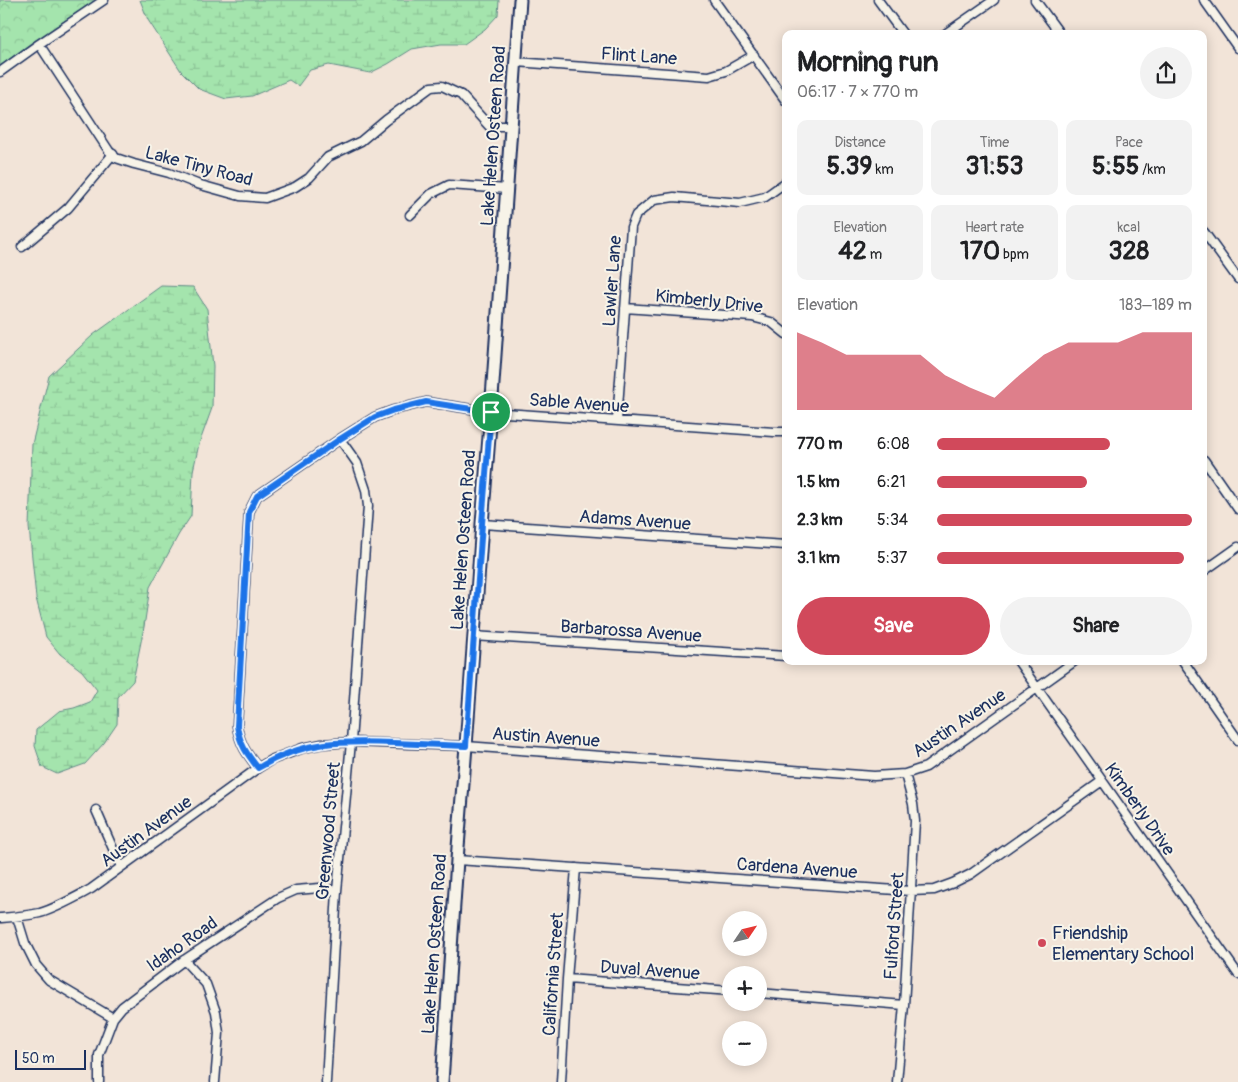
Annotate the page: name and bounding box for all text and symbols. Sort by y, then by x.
street label: Flint Lane [600,42,678,71]
street label: Lake Helen Osteen Road [476,45,511,227]
text: Morning run [797,45,939,80]
button: share [1140,47,1192,99]
text: 06:17 · 7 × 770 m [797,82,918,102]
text: Distance [835,134,886,151]
text: Time [980,134,1009,151]
text: Pace [1115,134,1143,151]
street label: Lake Tiny Road [143,141,255,192]
text: 5.39 [827,151,872,182]
text: 31:53 [966,151,1023,182]
text: 5:55 [1092,151,1139,182]
text: km [872,161,894,178]
text: /km [1139,161,1166,178]
text: Elevation [833,219,887,236]
text: Heart rate [965,219,1024,236]
text: kcal [1117,219,1140,236]
street label: Lawler Lane [598,235,627,327]
text: 42 [838,236,867,267]
text: 170 [960,236,1000,267]
text: 328 [1109,236,1149,267]
text: m [867,246,882,263]
text: bpm [1000,246,1029,263]
street label: Kimberly Drive [654,284,764,319]
text: Elevation [797,295,858,315]
text: 183–189 m [1119,295,1192,315]
street label: Sable Avenue [528,389,630,418]
pin [470,391,512,433]
icon: arrive [477,398,505,426]
text: 770 m [797,434,843,454]
text: 6:08 [877,434,910,454]
street label: Lake Helen Osteen Road [446,449,481,631]
text: 1.5 km [797,472,840,492]
text: 6:21 [877,472,906,492]
street label: Adams Avenue [578,505,692,536]
text: 2.3 km [797,510,843,530]
text: 5:34 [877,510,908,530]
text: 3.1 km [797,548,840,568]
text: 5:37 [877,548,907,568]
button: Save [797,597,990,655]
button: Share [1000,597,1192,655]
street label: Barbarossa Avenue [560,615,703,648]
street label: Austin Avenue [908,684,1010,763]
street label: Austin Avenue [491,722,601,753]
street label: Kimberly Drive [1099,758,1180,860]
street label: Greenwood Street [311,760,346,901]
street label: Austin Avenue [96,790,197,872]
street label: Lake Helen Osteen Road [417,853,452,1035]
street label: Cardena Avenue [736,853,858,884]
street label: Fulford Street [879,871,910,981]
street label: California Street [538,911,569,1037]
north arrow [722,911,768,956]
map controls [722,911,767,1066]
street label: Idaho Road [142,912,222,977]
place label: Friendship Elementary School [1052,922,1194,966]
marker: Friendship Elementary School [1036,937,1048,949]
street label: Duval Avenue [599,956,701,985]
button: + [722,966,767,1011]
button: − [722,1021,767,1066]
scale bar [15,1047,86,1070]
text: 50 m [22,1050,55,1067]

